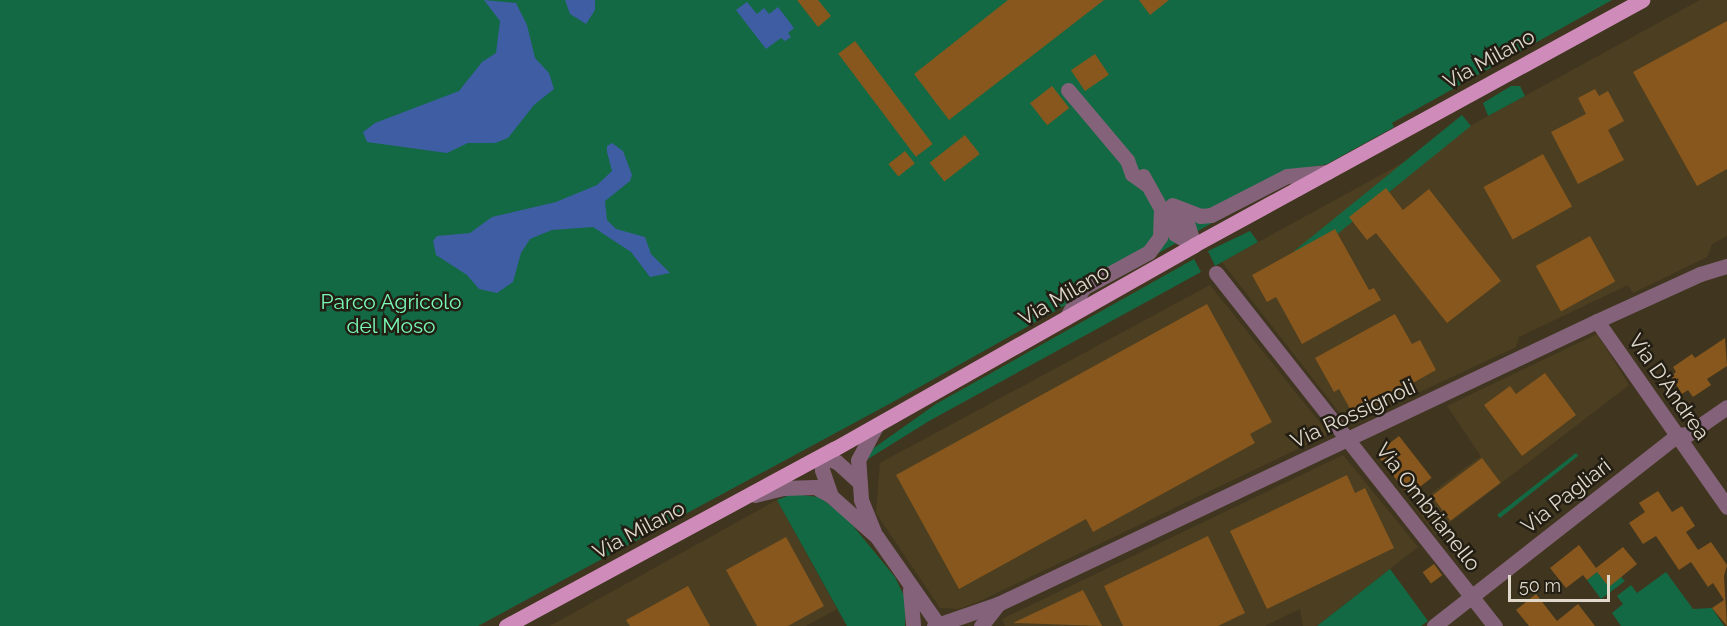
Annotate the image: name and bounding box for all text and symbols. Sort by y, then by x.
street label: Via Milano [1439,24,1539,94]
street label: Via Milano [1014,259,1114,331]
park label: Parco Agricolo del Moso [320,289,462,339]
street label: Via D'Andrea [1623,329,1715,445]
street label: Via Rossignoli [1287,374,1419,454]
street label: Via Ombrianello [1370,438,1486,576]
street label: Via Pagliari [1516,453,1616,539]
street label: Via Milano [589,495,689,565]
scale bar [1511,563,1613,601]
text: 50 m [1519,575,1561,596]

